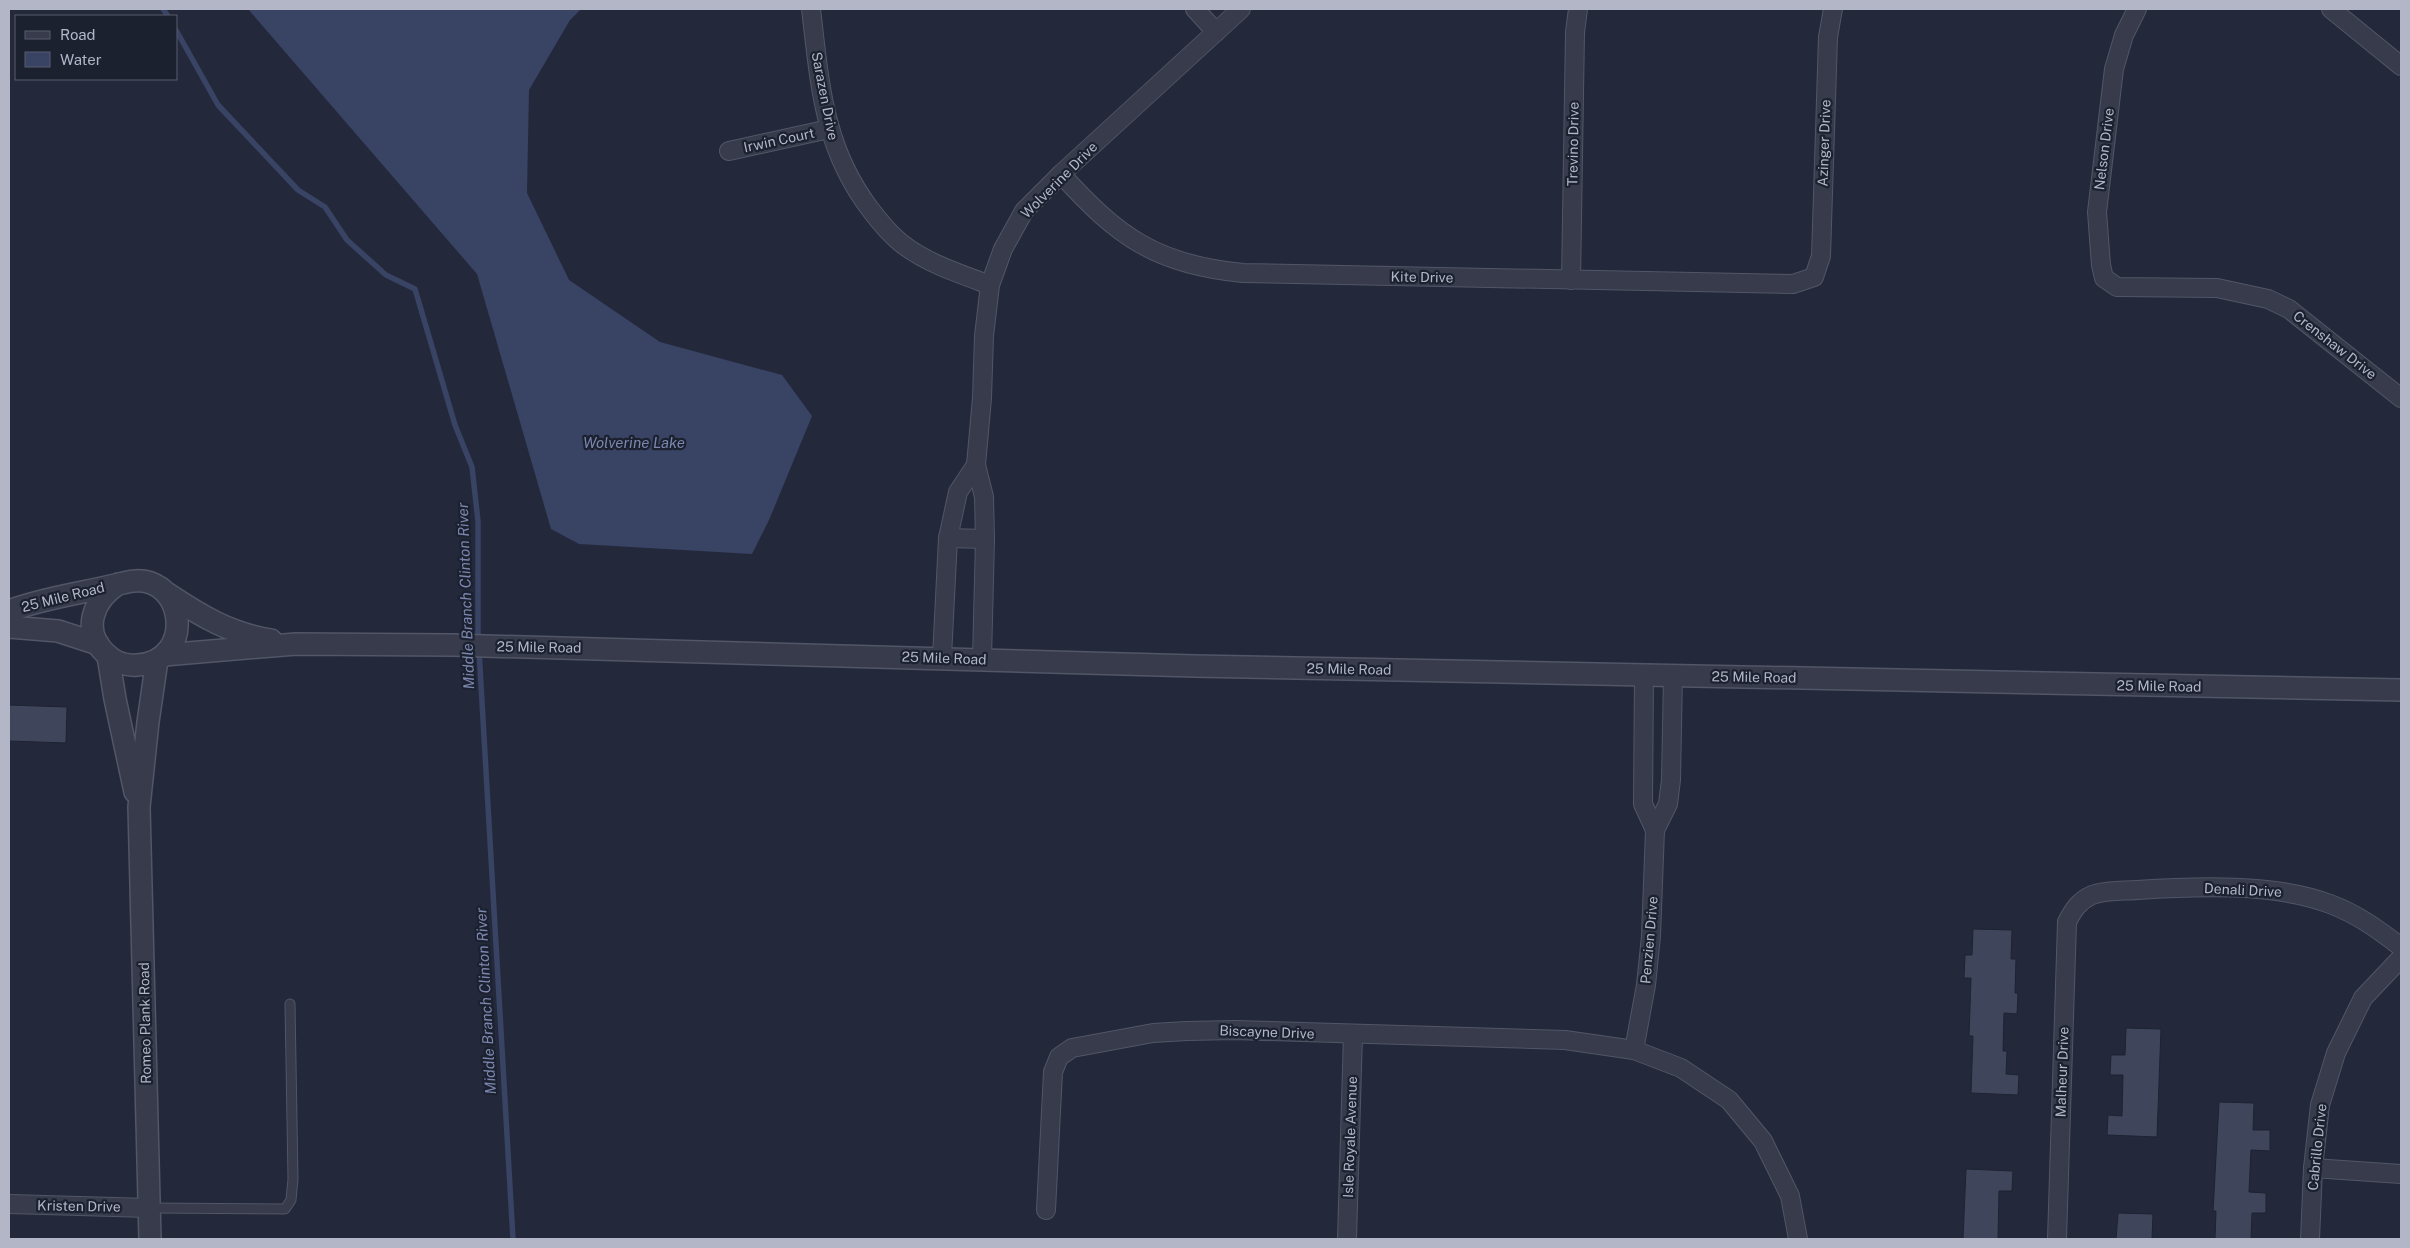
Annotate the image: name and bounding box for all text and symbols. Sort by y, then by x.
legend [15,15,178,80]
text: Road [60,26,96,43]
street label: Sarazen Drive [809,50,841,142]
text: Water [60,51,102,68]
street label: Azinger Drive [1814,99,1834,187]
street label: Trevino Drive [1564,102,1582,186]
street label: Nelson Drive [2091,107,2117,191]
street label: Irwin Court [742,125,816,155]
street label: Wolverine Drive [1018,138,1101,221]
street label: Kite Drive [1390,268,1454,286]
street label: Crenshaw Drive [2290,307,2380,383]
water label: Wolverine Lake [583,434,685,451]
water label: Middle Branch Clinton River [454,502,477,690]
street label: 25 Mile Road [20,579,106,615]
street label: 25 Mile Road [496,638,582,656]
street label: 25 Mile Road [901,649,987,667]
street label: 25 Mile Road [1306,660,1392,678]
street label: 25 Mile Road [1711,668,1797,686]
street label: 25 Mile Road [2116,677,2202,695]
street label: Denali Drive [2204,880,2282,900]
street label: Penzien Drive [1637,895,1661,984]
water label: Middle Branch Clinton River [472,907,499,1095]
street label: Romeo Plank Road [136,962,154,1084]
street label: Biscayne Drive [1219,1022,1315,1042]
street label: Malheur Drive [2052,1026,2072,1118]
street label: Isle Royale Avenue [1340,1076,1360,1198]
street label: Cabrillo Drive [2304,1103,2330,1191]
street label: Kristen Drive [37,1197,121,1215]

